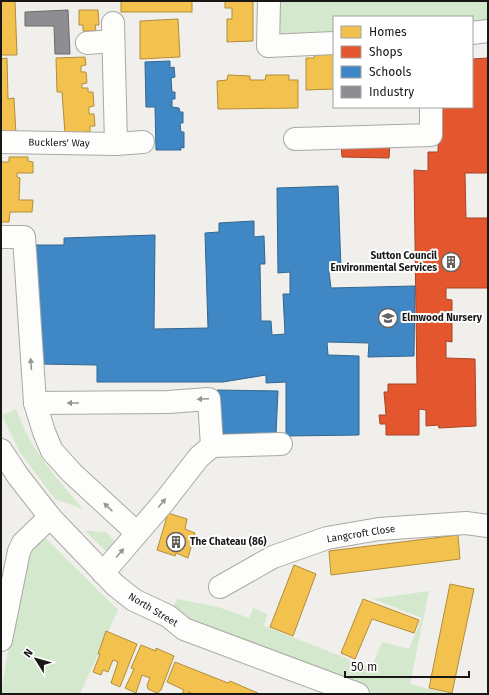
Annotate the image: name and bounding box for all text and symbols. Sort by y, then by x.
legend [333,16,473,108]
text: Homes [369,25,407,39]
text: Shops [369,45,403,59]
text: Schools [369,65,412,79]
text: Industry [369,85,414,99]
street label: Bucklers' Way [28,136,90,150]
place label: Sutton Council Environmental Services [331,250,437,274]
building icon: Sutton Council Environmental Services [440,251,462,273]
school or university icon: Elmwood Nursery [377,307,399,329]
place label: Elmwood Nursery [402,312,483,324]
one-way arrow [28,358,35,370]
one-way arrow [196,396,209,402]
one-way arrow [66,400,79,406]
one-way arrow [158,498,167,509]
one-way arrow [103,502,114,511]
street label: Langcroft Close [326,523,396,545]
building icon: The Chateau (86) [165,531,187,553]
place label: The Chateau (86) [190,535,267,548]
one-way arrow [116,548,125,558]
street label: North Street [126,590,180,630]
north arrow [16,639,56,679]
text: N [21,646,36,660]
scale bar [345,653,469,679]
text: 50 m [351,660,377,674]

